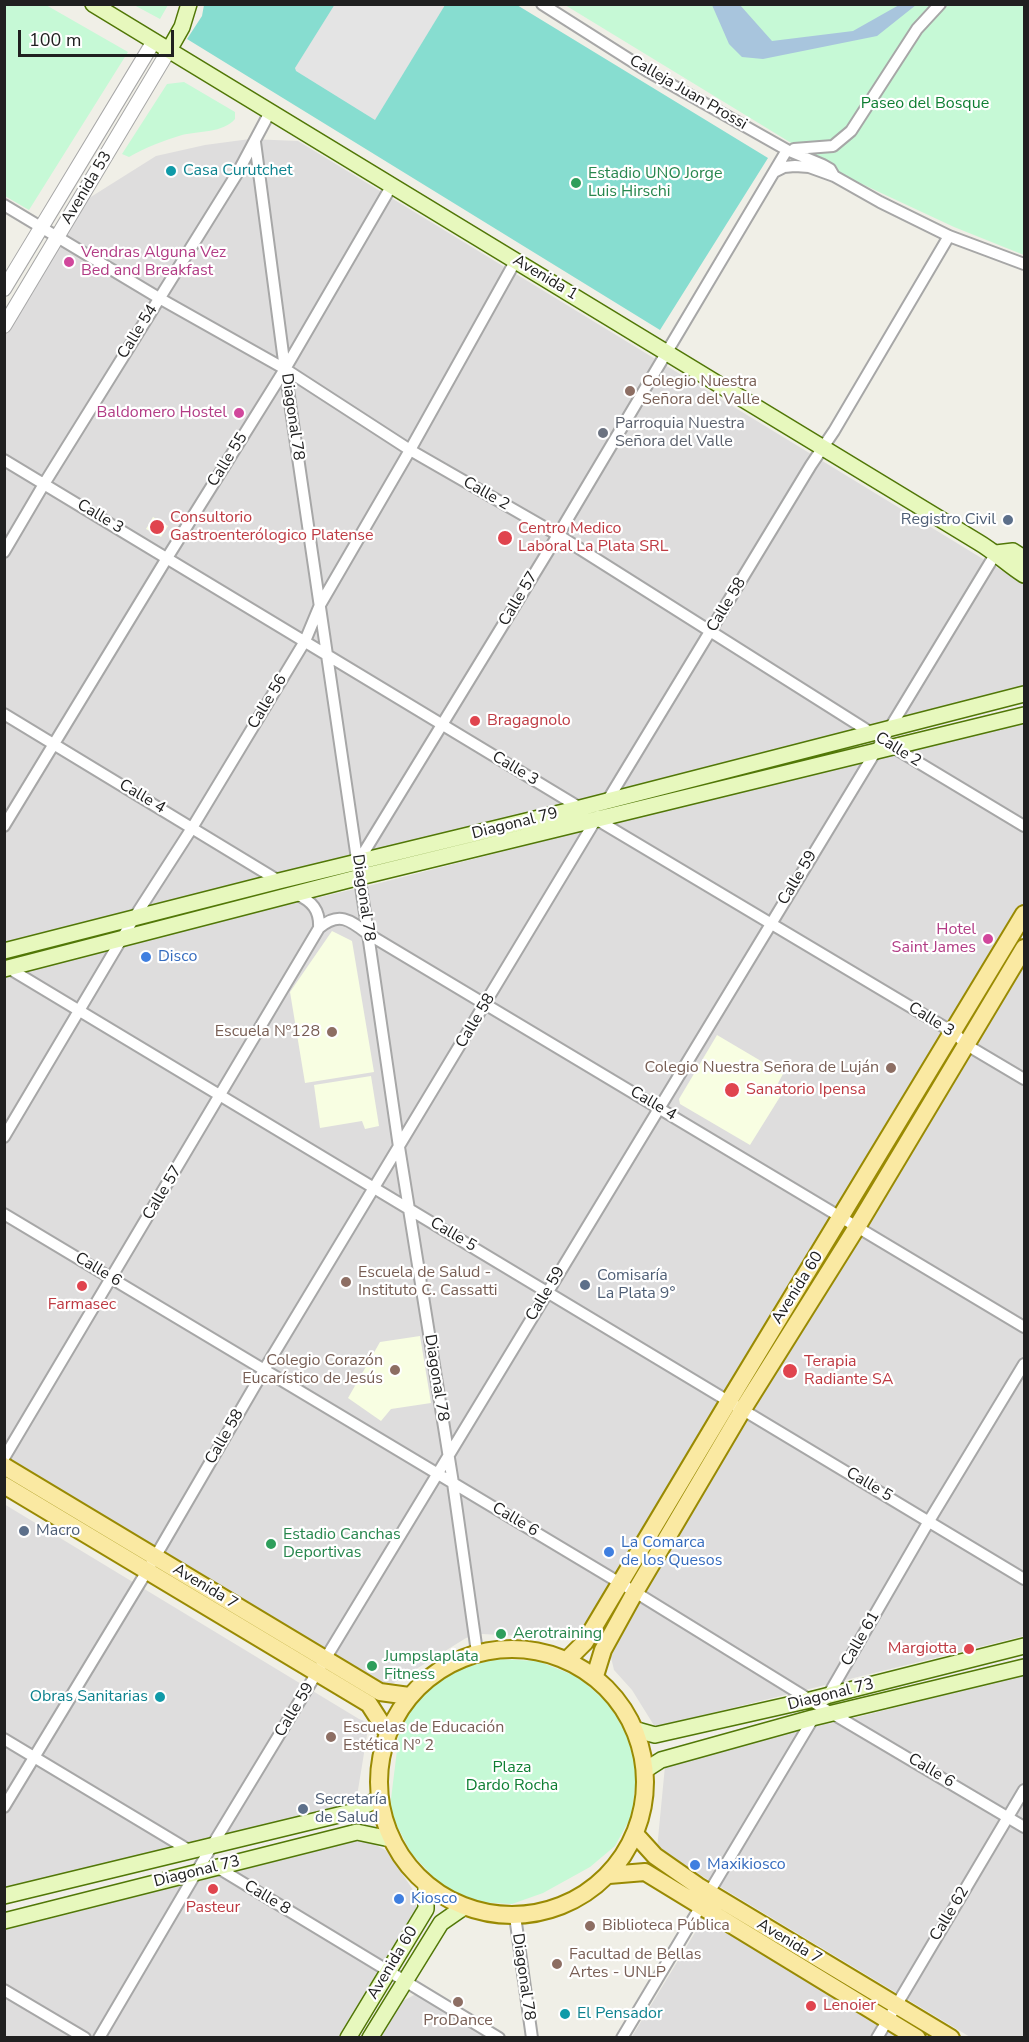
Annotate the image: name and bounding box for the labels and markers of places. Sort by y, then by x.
place label: Casa Curutchet [183,161,293,181]
marker: Casa Curutchet [164,164,178,178]
place label: Estadio UNO Jorge Luis Hirschi [588,164,722,202]
marker: Estadio UNO Jorge Luis Hirschi [569,176,583,190]
place label: Vendras Alguna Vez Bed and Breakfast [81,243,226,281]
marker: Vendras Alguna Vez Bed and Breakfast [62,255,76,269]
place label: Colegio Nuestra Señora del Valle [642,372,760,410]
marker: Colegio Nuestra Señora del Valle [623,384,637,398]
place label: Baldomero Hostel [97,403,227,423]
marker: Baldomero Hostel [232,406,246,420]
place label: Parroquia Nuestra Señora del Valle [615,414,745,452]
marker: Parroquia Nuestra Señora del Valle [596,426,610,440]
place label: Consultorio Gastroenterólogico Platense [170,508,374,546]
place label: Registro Civil [901,510,996,530]
marker: Registro Civil [1001,513,1015,527]
marker: Consultorio Gastroenterólogico Platense [148,518,166,536]
place label: Centro Medico Laboral La Plata SRL [518,519,668,557]
marker: Centro Medico Laboral La Plata SRL [496,529,514,547]
place label: Bragagnolo [487,711,571,731]
marker: Bragagnolo [468,714,482,728]
place label: Hotel Saint James [892,920,976,958]
marker: Hotel Saint James [981,932,995,946]
place label: Disco [158,947,197,967]
marker: Disco [139,950,153,964]
place label: Escuela Nº128 [215,1022,320,1042]
marker: Escuela Nº128 [325,1025,339,1039]
place label: Colegio Nuestra Señora de Luján [644,1058,879,1078]
marker: Colegio Nuestra Señora de Luján [884,1061,898,1075]
place label: Sanatorio Ipensa [746,1080,866,1100]
marker: Sanatorio Ipensa [723,1081,741,1099]
place label: Escuela de Salud - Instituto C. Cassatti [358,1263,497,1301]
place label: Comisaría La Plata 9° [597,1266,675,1304]
marker: Escuela de Salud - Instituto C. Cassatti [339,1275,353,1289]
marker: Comisaría La Plata 9° [578,1278,592,1292]
marker: Farmasec [75,1279,89,1293]
place label: Farmasec [48,1295,116,1315]
place label: Colegio Corazón Eucarístico de Jesús [242,1351,383,1389]
place label: Terapia Radiante SA [804,1352,893,1390]
marker: Terapia Radiante SA [781,1362,799,1380]
marker: Colegio Corazón Eucarístico de Jesús [388,1363,402,1377]
place label: Macro [36,1521,80,1541]
marker: Macro [17,1524,31,1538]
place label: Estadio Canchas Deportivas [283,1525,401,1563]
place label: La Comarca de los Quesos [621,1533,722,1571]
marker: Estadio Canchas Deportivas [264,1537,278,1551]
marker: La Comarca de los Quesos [602,1545,616,1559]
place label: Aerotraining [513,1624,602,1644]
marker: Aerotraining [494,1627,508,1641]
place label: Margiotta [888,1639,957,1659]
marker: Margiotta [962,1642,976,1656]
place label: Jumpslaplata Fitness [384,1647,479,1685]
marker: Jumpslaplata Fitness [365,1659,379,1673]
place label: Obras Sanitarias [30,1687,148,1707]
marker: Obras Sanitarias [153,1690,167,1704]
place label: Escuelas de Educación Estética Nº 2 [343,1718,504,1756]
marker: Escuelas de Educación Estética Nº 2 [324,1730,338,1744]
place label: Secretaría de Salud [315,1790,387,1828]
marker: Secretaría de Salud [296,1802,310,1816]
place label: Maxikiosco [707,1855,786,1875]
marker: Maxikiosco [688,1858,702,1872]
marker: Pasteur [206,1882,220,1896]
place label: Kiosco [411,1889,457,1909]
marker: Kiosco [392,1892,406,1906]
place label: Pasteur [186,1898,240,1918]
place label: Biblioteca Pública [602,1916,730,1936]
marker: Biblioteca Pública [583,1919,597,1933]
place label: Facultad de Bellas Artes - UNLP [569,1945,701,1983]
marker: Facultad de Bellas Artes - UNLP [550,1957,564,1971]
marker: ProDance [451,1995,465,2009]
place label: Lenoier [823,1996,876,2016]
marker: Lenoier [804,1999,818,2013]
place label: El Pensador [577,2004,663,2024]
marker: El Pensador [558,2007,572,2021]
place label: ProDance [423,2011,493,2031]

